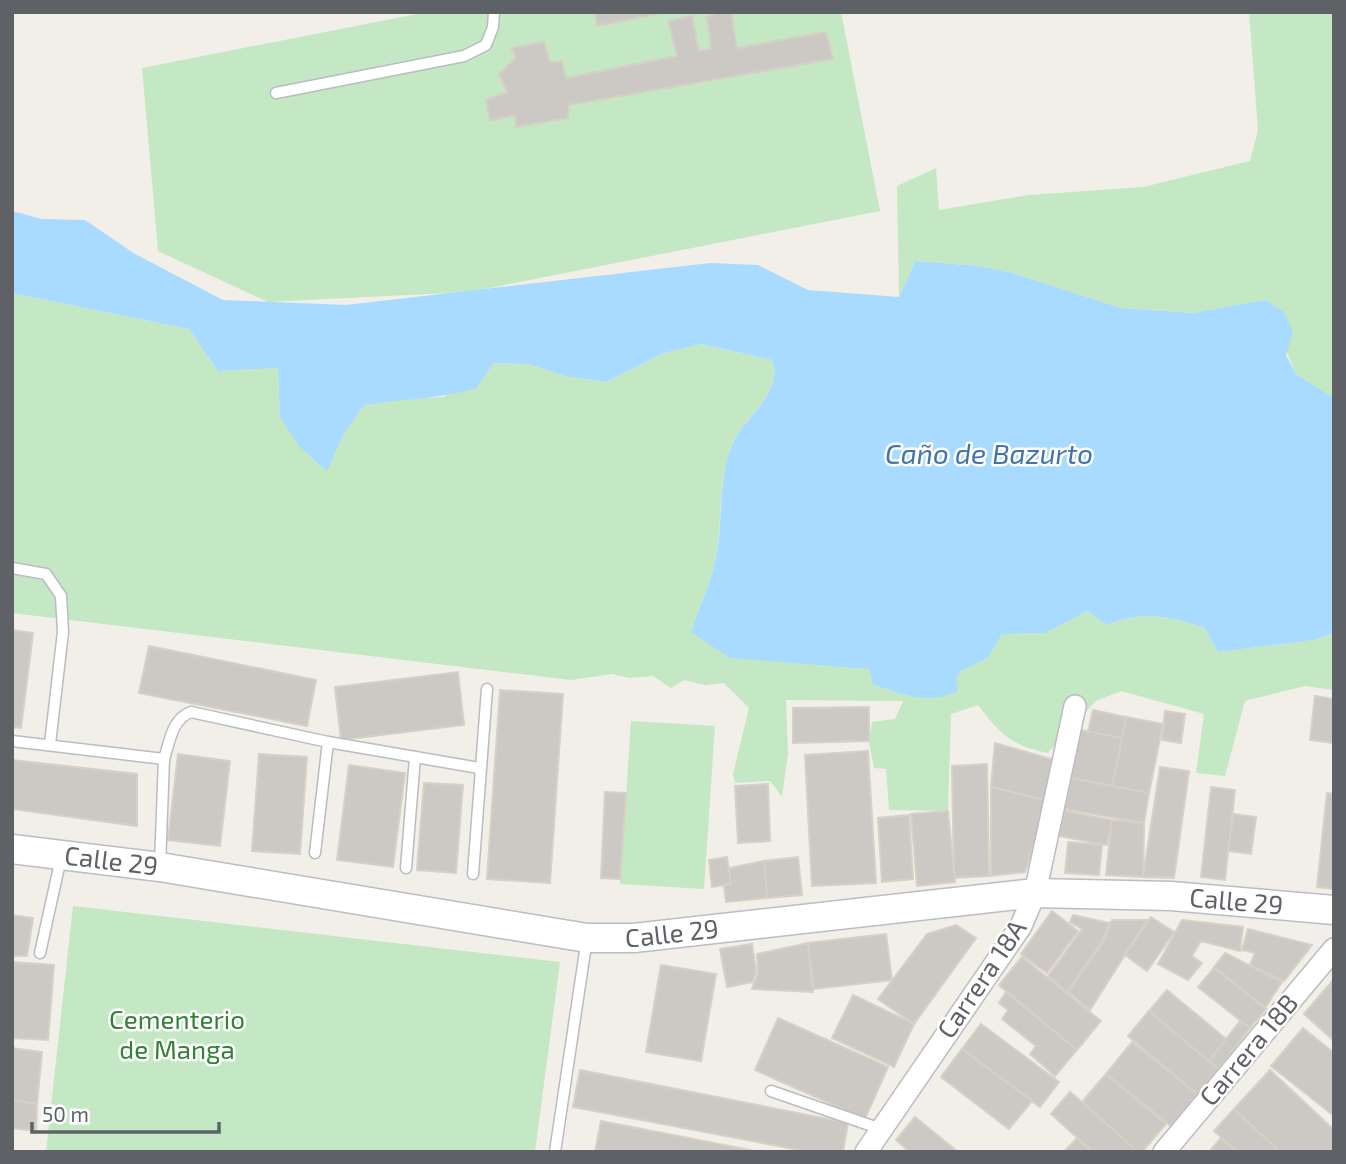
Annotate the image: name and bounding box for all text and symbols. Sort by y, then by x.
water label: Caño de Bazurto [885,436,1093,470]
street label: Calle 29 [63,839,160,881]
street label: Calle 29 [1188,881,1284,920]
street label: Calle 29 [625,912,720,952]
street label: Carrera 18A [930,913,1032,1043]
street label: Carrera 18B [1192,987,1304,1111]
park label: Cementerio de Manga [109,1003,245,1064]
scale bar [32,1090,219,1134]
text: 50 m [42,1101,89,1126]

